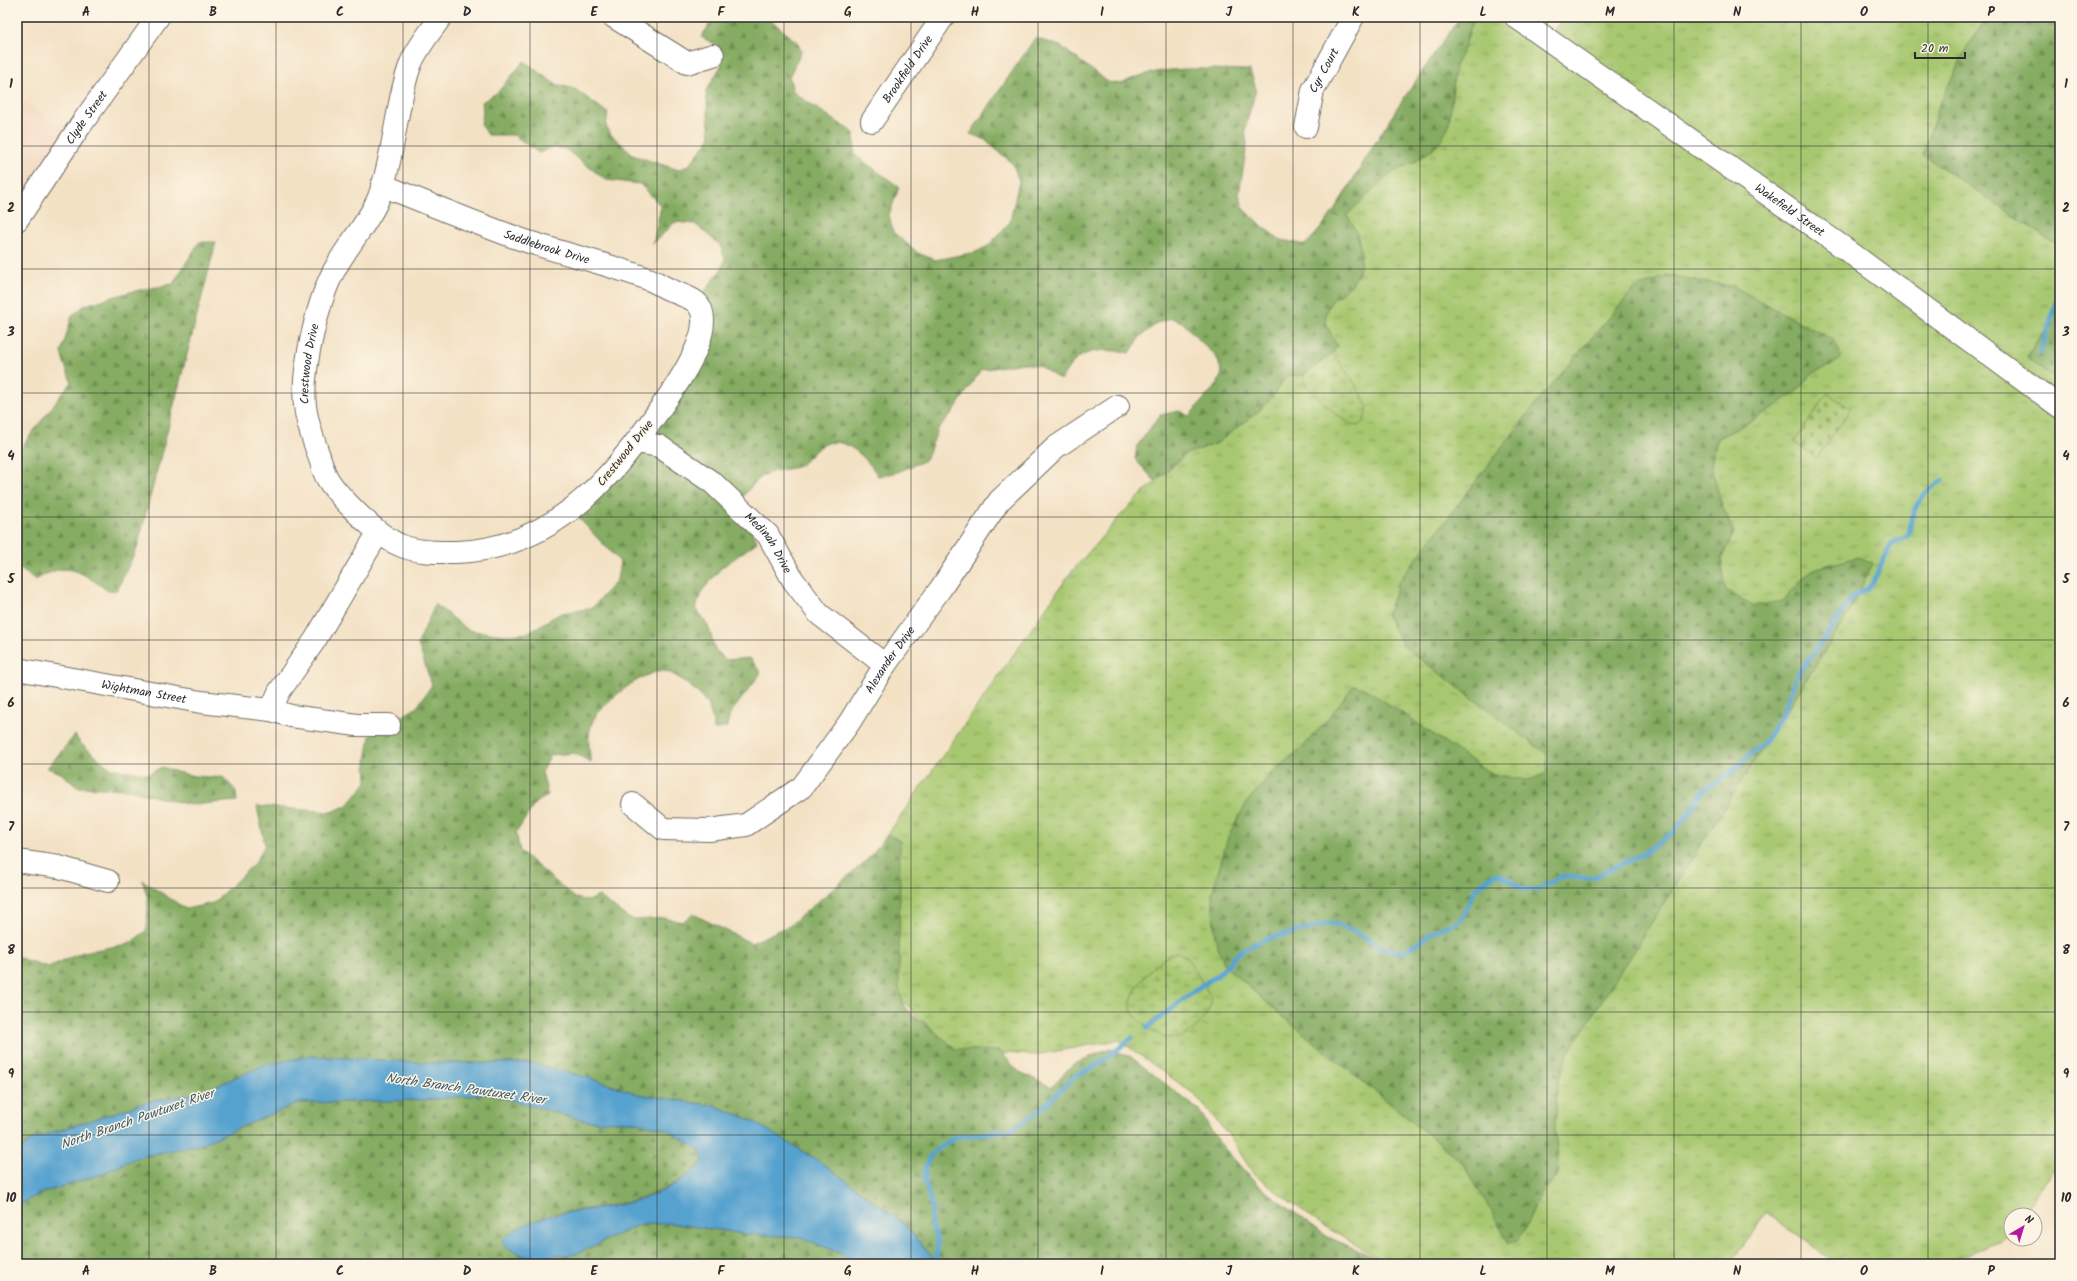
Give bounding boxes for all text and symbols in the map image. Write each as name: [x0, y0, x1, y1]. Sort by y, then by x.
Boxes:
text: A: [82, 2, 90, 23]
text: B: [209, 2, 217, 23]
text: C: [336, 2, 344, 23]
text: D: [463, 2, 472, 23]
text: E: [590, 2, 598, 23]
text: F: [717, 2, 725, 23]
text: G: [844, 2, 852, 23]
text: H: [971, 2, 980, 23]
text: I: [1100, 2, 1104, 23]
text: J: [1226, 2, 1233, 23]
text: K: [1352, 2, 1360, 23]
text: L: [1479, 2, 1487, 23]
text: M: [1605, 2, 1615, 23]
text: N: [1733, 2, 1742, 23]
text: O: [1860, 2, 1868, 23]
text: P: [1987, 2, 1995, 23]
street label: Brookfield Drive: [878, 31, 938, 107]
scale bar: [1915, 34, 1965, 60]
text: 20 m: [1921, 39, 1949, 58]
street label: Cyr Court: [1304, 44, 1344, 97]
text: 1: [9, 74, 13, 95]
text: 1: [2064, 74, 2068, 95]
street label: Clyde Street: [61, 86, 113, 149]
street label: Wakefield Street: [1751, 179, 1829, 242]
text: 2: [7, 198, 15, 219]
text: 2: [2062, 198, 2070, 219]
street label: Saddlebrook Drive: [501, 225, 592, 270]
street label: Crestwood Drive: [295, 321, 325, 405]
text: 3: [6, 322, 15, 343]
text: 3: [2061, 322, 2070, 343]
street label: Crestwood Drive: [592, 415, 659, 491]
text: 4: [7, 446, 15, 467]
text: 4: [2062, 446, 2070, 467]
street label: Medinah Drive: [740, 508, 797, 578]
text: 5: [7, 569, 16, 590]
text: 5: [2062, 569, 2071, 590]
street label: Alexander Drive: [861, 622, 921, 697]
street label: Wightman Street: [100, 675, 188, 709]
text: 6: [7, 693, 15, 714]
text: 6: [2062, 693, 2070, 714]
text: 7: [8, 817, 15, 838]
text: 7: [2063, 817, 2070, 838]
text: 8: [7, 940, 15, 961]
text: 8: [2062, 940, 2070, 961]
text: 9: [8, 1064, 15, 1085]
text: 9: [2063, 1064, 2070, 1085]
water label: North Branch Pawtuxet River: [385, 1068, 550, 1111]
water label: North Branch Pawtuxet River: [58, 1082, 220, 1156]
text: 10: [6, 1188, 17, 1209]
text: 10: [2061, 1188, 2072, 1209]
north arrow: [2003, 1207, 2043, 1247]
text: N: [2020, 1211, 2037, 1229]
text: A: [82, 1261, 90, 1281]
text: B: [209, 1261, 217, 1281]
text: C: [336, 1261, 344, 1281]
text: D: [463, 1261, 472, 1281]
text: E: [590, 1261, 598, 1281]
text: F: [717, 1261, 725, 1281]
text: G: [844, 1261, 852, 1281]
text: H: [971, 1261, 980, 1281]
text: I: [1100, 1261, 1104, 1281]
text: J: [1226, 1261, 1233, 1281]
text: K: [1352, 1261, 1360, 1281]
text: L: [1479, 1261, 1487, 1281]
text: M: [1605, 1261, 1615, 1281]
text: N: [1733, 1261, 1742, 1281]
text: O: [1860, 1261, 1868, 1281]
text: P: [1987, 1261, 1995, 1281]

